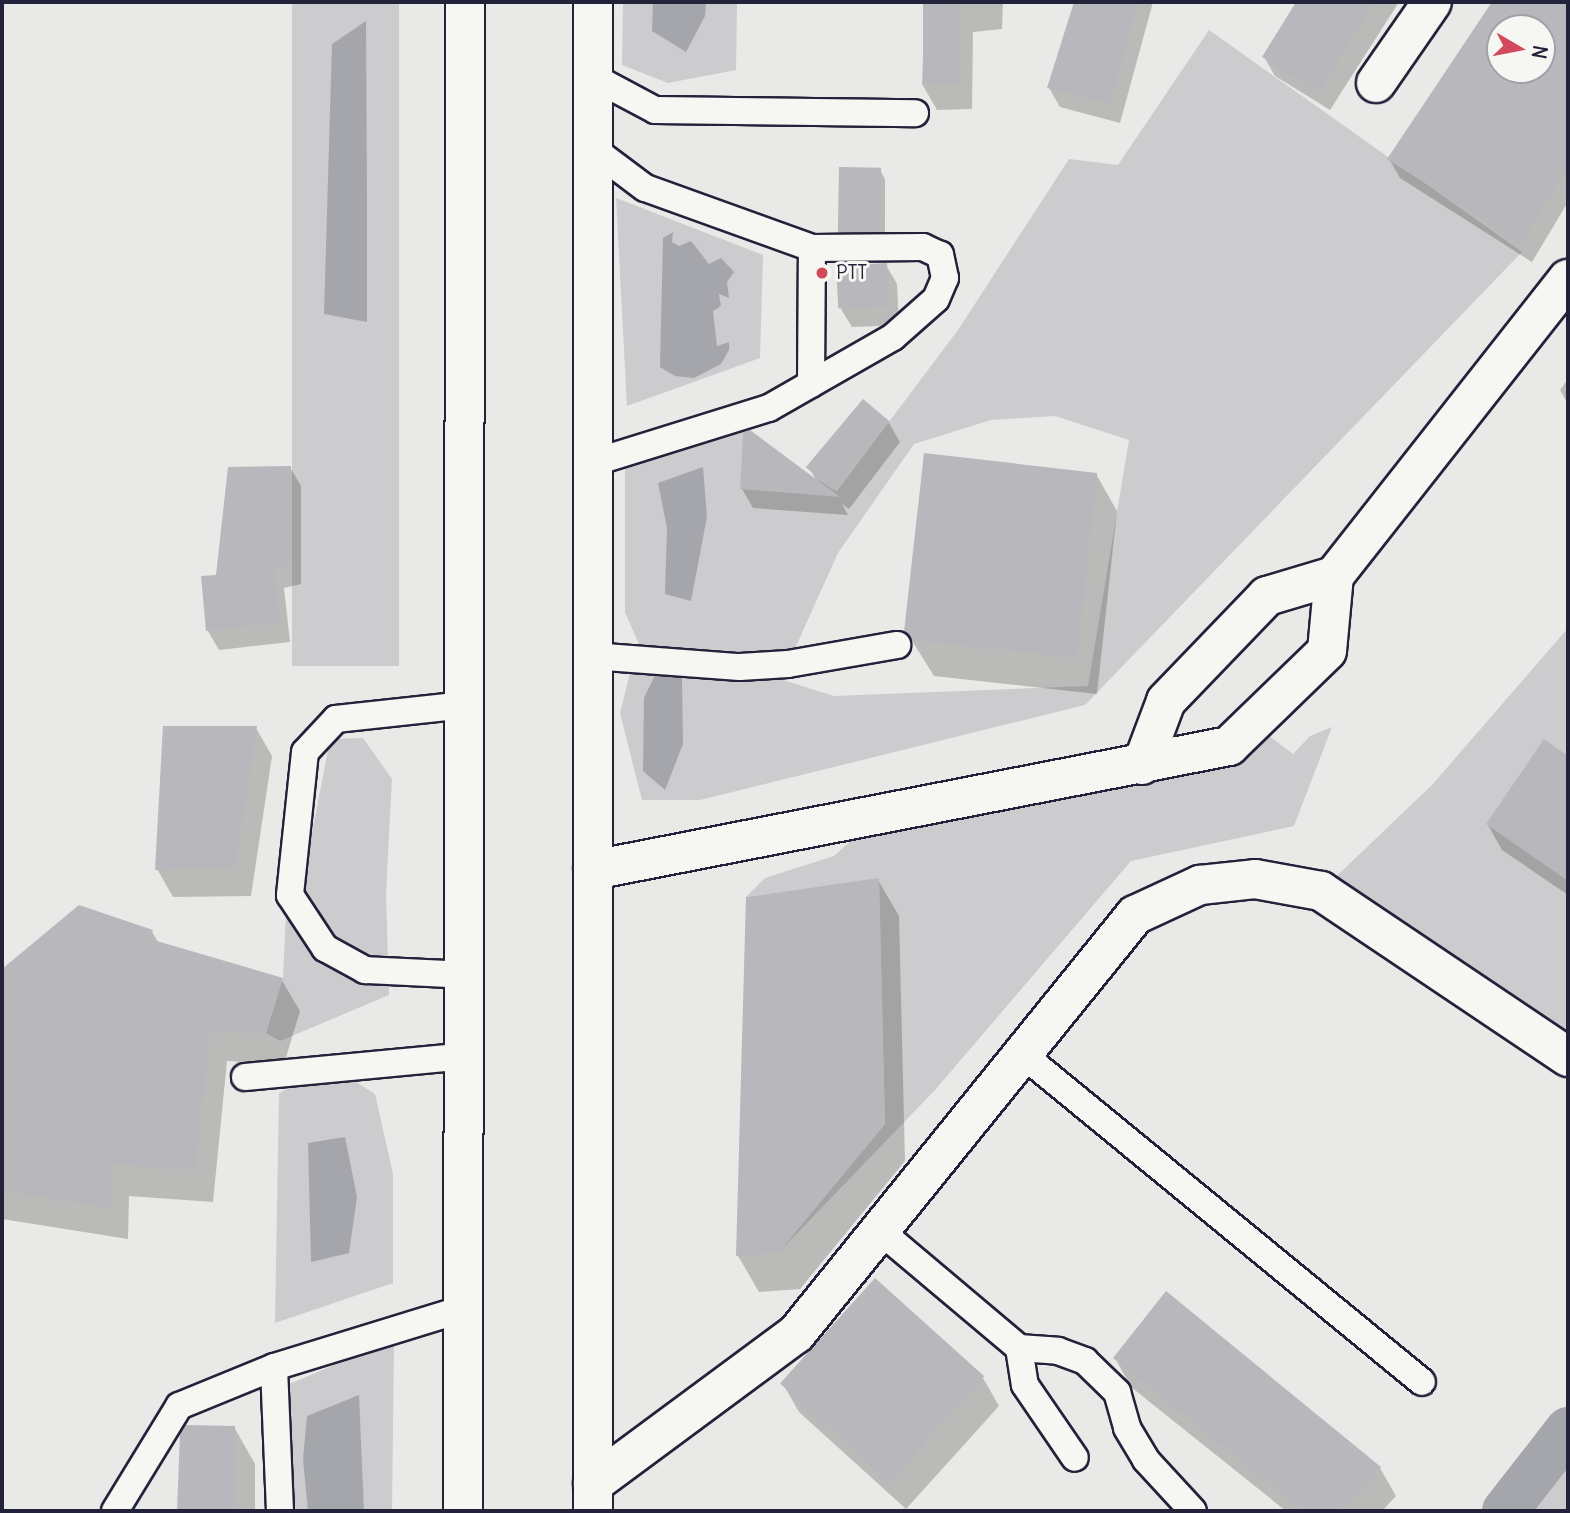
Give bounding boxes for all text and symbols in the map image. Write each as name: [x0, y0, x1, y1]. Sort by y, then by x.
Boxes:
north arrow: [1486, 14, 1556, 84]
text: N: [1527, 44, 1553, 61]
place label: PTT: [836, 262, 867, 284]
marker: PTT: [814, 265, 830, 281]

